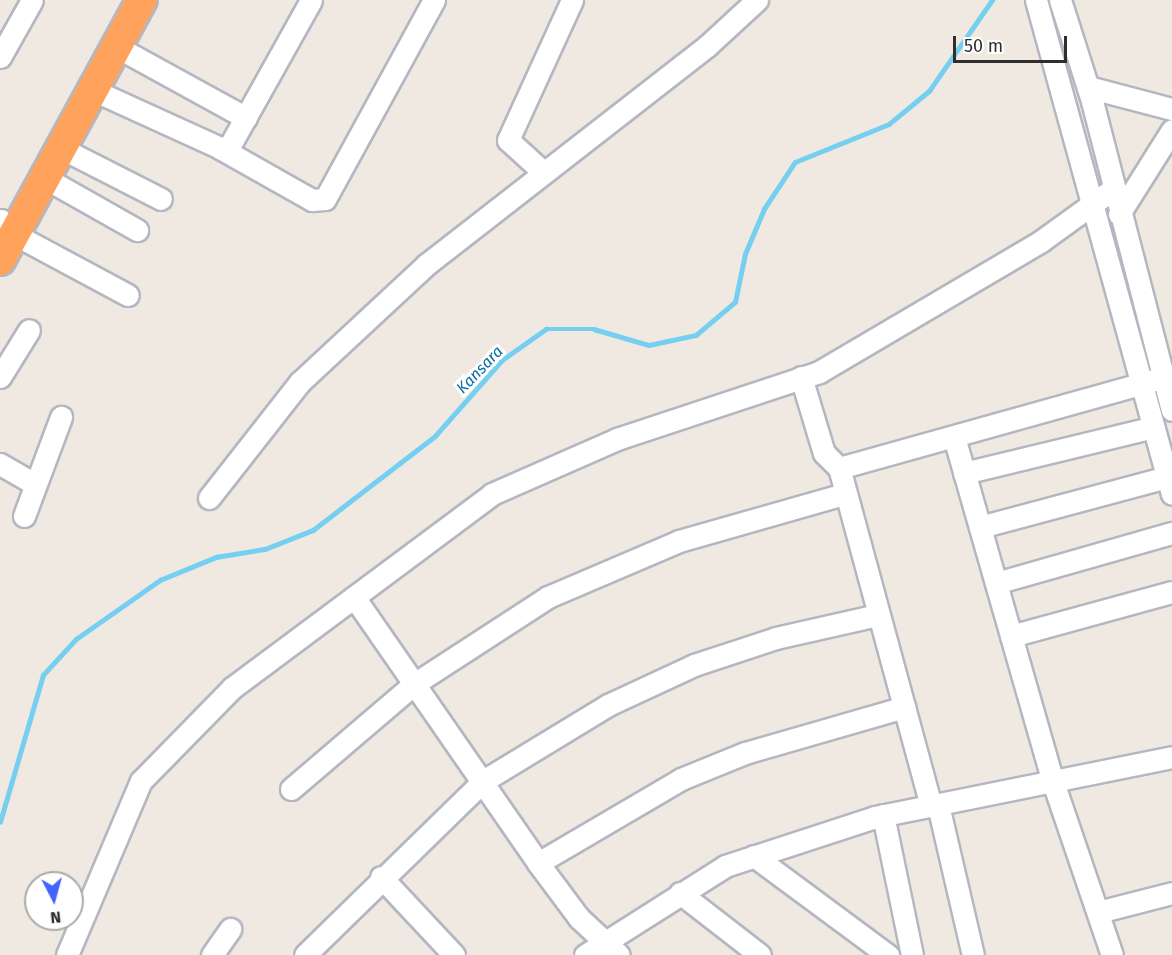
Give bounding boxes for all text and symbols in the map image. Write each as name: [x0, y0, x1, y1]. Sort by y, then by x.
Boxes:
scale bar: [956, 24, 1070, 62]
text: 50 m: [964, 35, 1003, 57]
water label: Kansara: [453, 342, 507, 398]
north arrow: [24, 871, 84, 931]
text: N: [49, 907, 62, 927]

